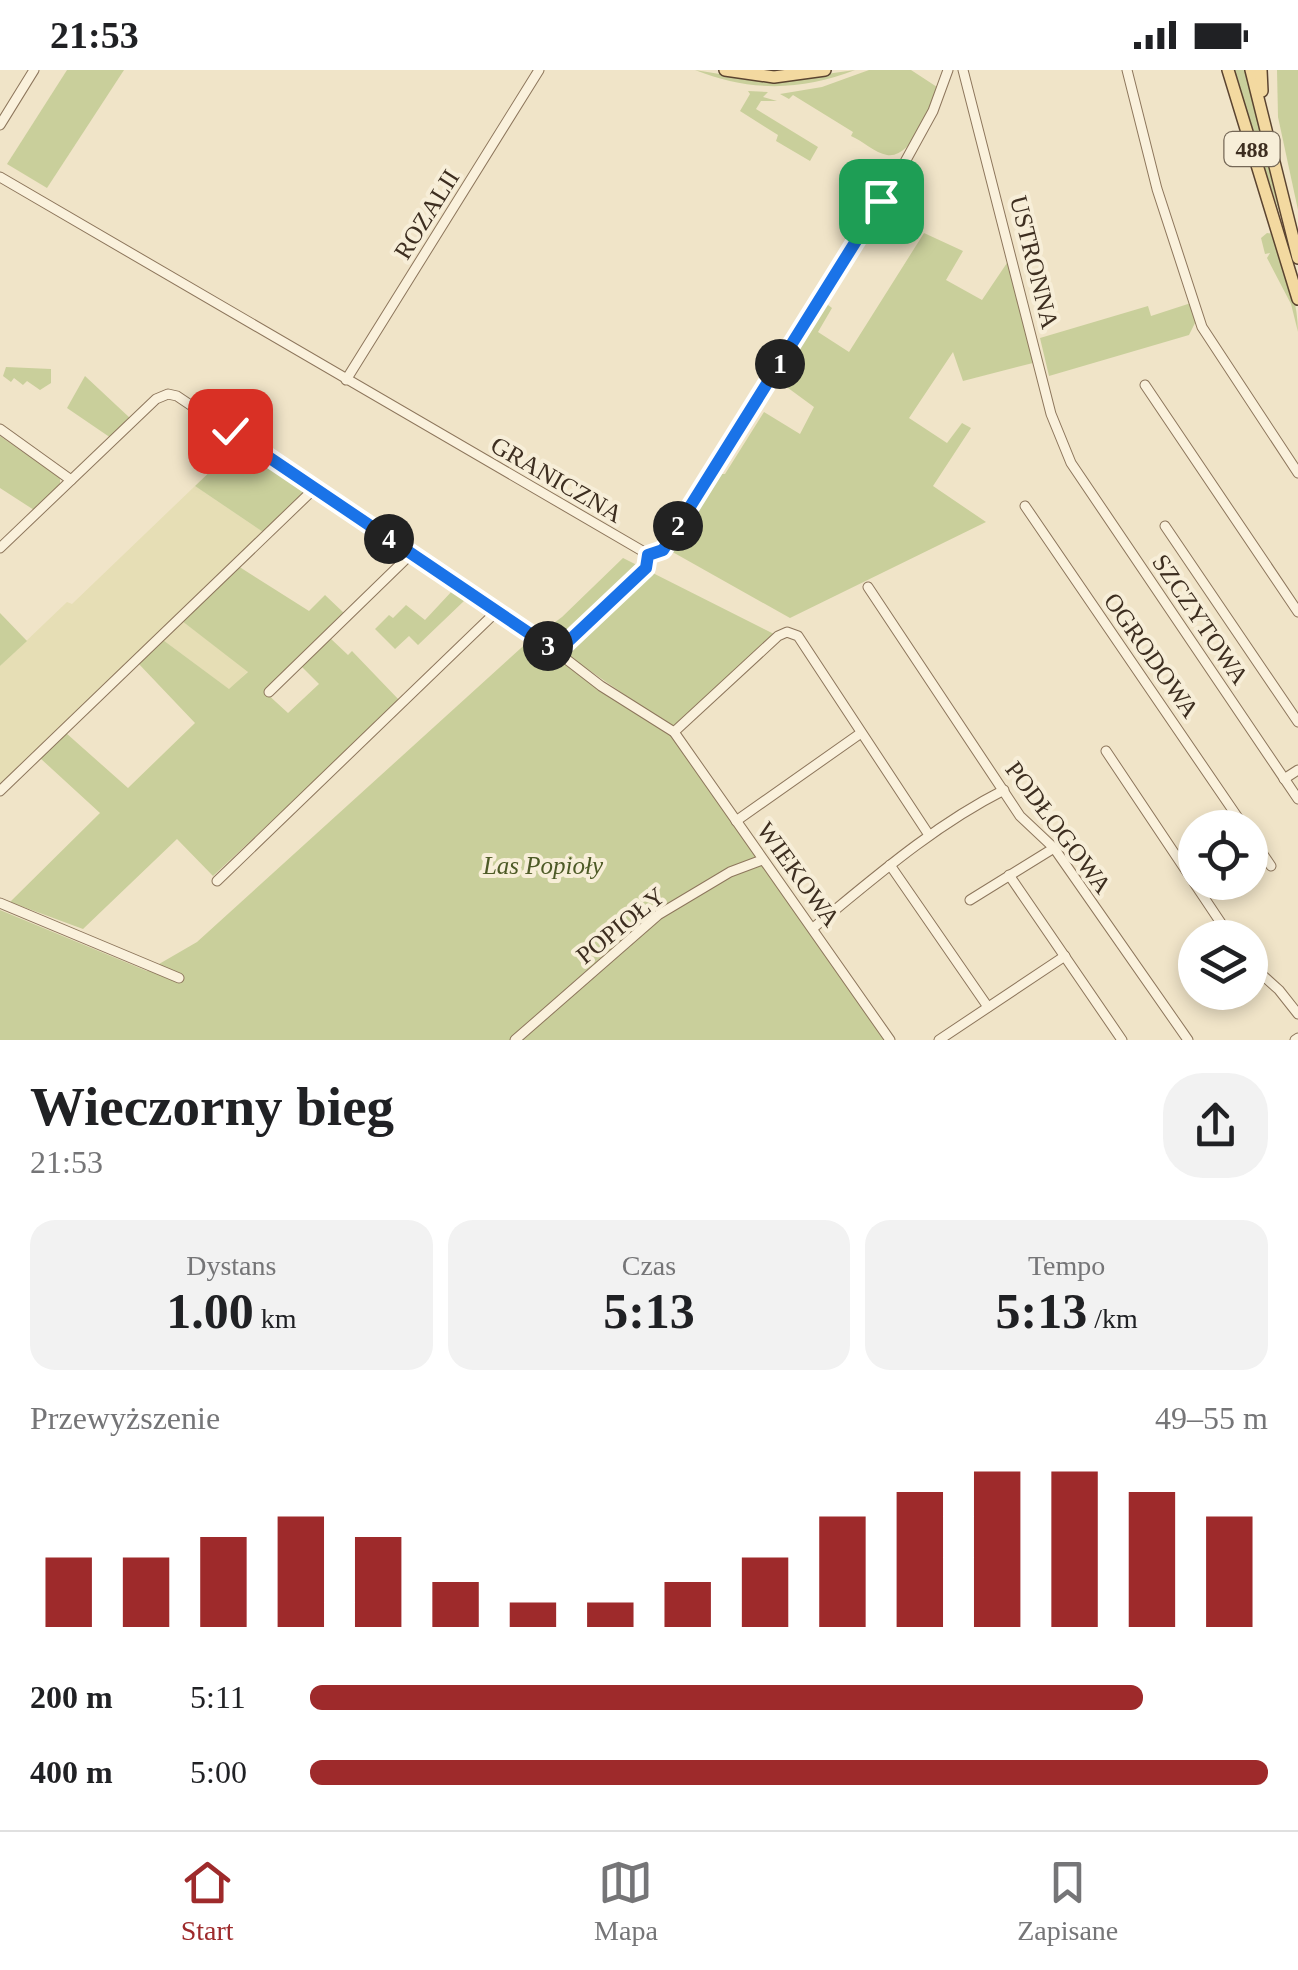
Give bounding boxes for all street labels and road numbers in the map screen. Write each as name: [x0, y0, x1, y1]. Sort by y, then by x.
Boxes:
road number: 488: [1224, 132, 1280, 166]
street label: ROZALII: [388, 165, 464, 264]
street label: USTRONNA: [1005, 193, 1064, 331]
street label: GRANICZNA: [486, 431, 627, 528]
street label: SZCZYTOWA: [1147, 549, 1254, 689]
street label: OGRODOWA: [1099, 588, 1204, 723]
street label: PODŁOGOWA: [1000, 756, 1117, 899]
street label: WIEKOWA: [752, 817, 845, 932]
street label: POPIOŁY: [571, 882, 670, 969]

